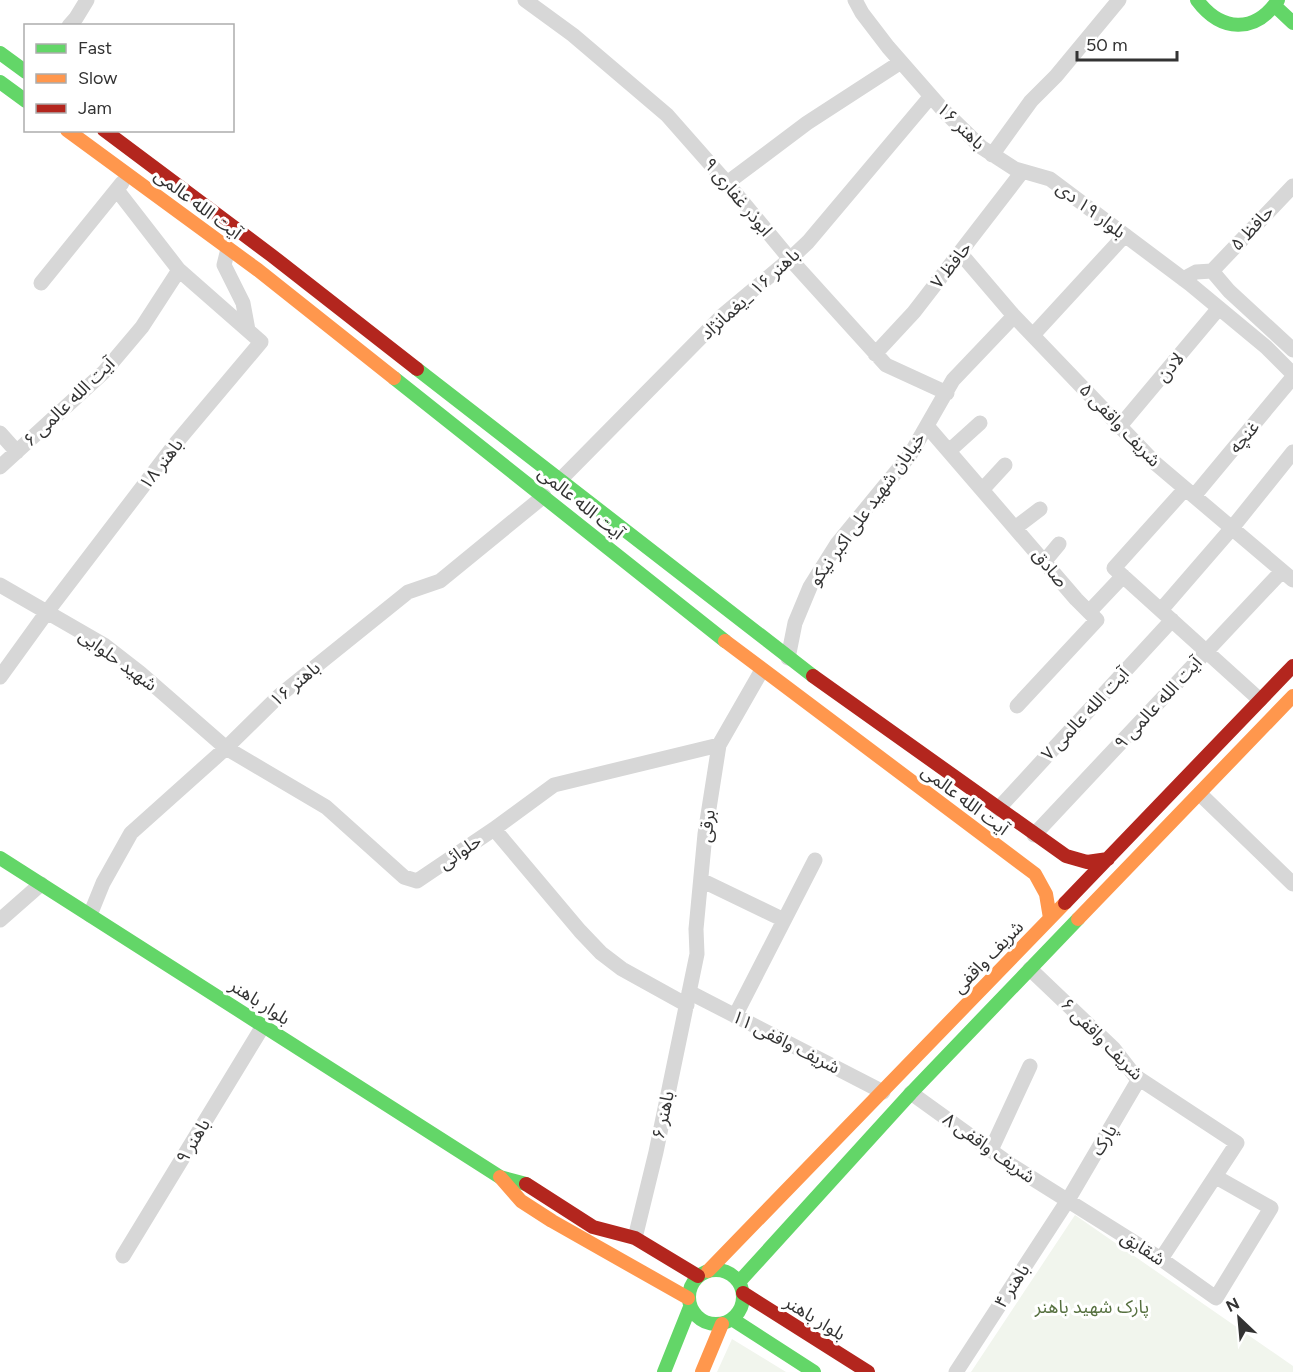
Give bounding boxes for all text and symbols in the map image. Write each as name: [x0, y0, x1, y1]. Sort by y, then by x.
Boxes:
legend: [24, 24, 234, 132]
scale bar: [1077, 24, 1178, 62]
text: 50 m: [1086, 34, 1128, 56]
text: Fast: [78, 37, 112, 59]
text: Slow: [78, 67, 117, 89]
text: Jam: [78, 97, 112, 119]
street label: باهنر ۱۶: [932, 98, 990, 154]
street label: ابوذر غفاری ۹: [699, 153, 777, 241]
street label: آیت الله عالمی: [150, 164, 247, 244]
street label: بلوار ۱۹ دی: [1052, 177, 1130, 243]
street label: حافظ ۵: [1226, 201, 1278, 255]
street label: حافظ ۷: [926, 237, 976, 293]
street label: باهنر ۱۶ _یغمانژاد: [696, 244, 804, 344]
street label: لادن: [1151, 348, 1189, 386]
street label: آیت الله عالمی ۶: [19, 352, 120, 451]
street label: شریف واقفی ۵: [1075, 379, 1165, 471]
street label: غنچه: [1224, 416, 1264, 458]
street label: خیابان شهید علی اکبر نیکو: [804, 428, 930, 590]
street label: باهنر ۱۸: [134, 434, 188, 494]
street label: آیت الله عالمی: [534, 462, 629, 545]
street label: صادق: [1027, 544, 1073, 592]
street label: شهید حلوایی: [75, 624, 161, 696]
street label: آیت الله عالمی ۹: [1109, 652, 1207, 754]
street label: باهنر ۱۶: [265, 657, 325, 711]
street label: آیت الله عالمی ۷: [1036, 663, 1134, 765]
street label: آیت الله عالمی: [917, 760, 1014, 840]
street label: برقی: [694, 808, 720, 844]
street label: حلوائی: [434, 830, 486, 874]
street label: شریف واقفی: [948, 916, 1028, 998]
street label: بلوار باهنر: [225, 974, 294, 1030]
street label: شریف واقفی ۶: [1056, 993, 1148, 1085]
street label: شریف واقفی ۱۱: [728, 1005, 844, 1079]
street label: باهنر ۶: [647, 1089, 679, 1141]
street label: شریف واقفی ۸: [939, 1108, 1039, 1188]
street label: باهنر ۹: [171, 1115, 215, 1167]
street label: پارک: [1086, 1120, 1122, 1160]
street label: شقایق: [1117, 1226, 1169, 1270]
street label: باهنر ۴: [990, 1260, 1034, 1312]
north arrow: [1209, 1288, 1269, 1348]
street label: بلوار باهنر: [780, 1290, 850, 1345]
text: N: [1223, 1294, 1242, 1316]
park label: پارک شهید باهنر: [1034, 1296, 1149, 1318]

